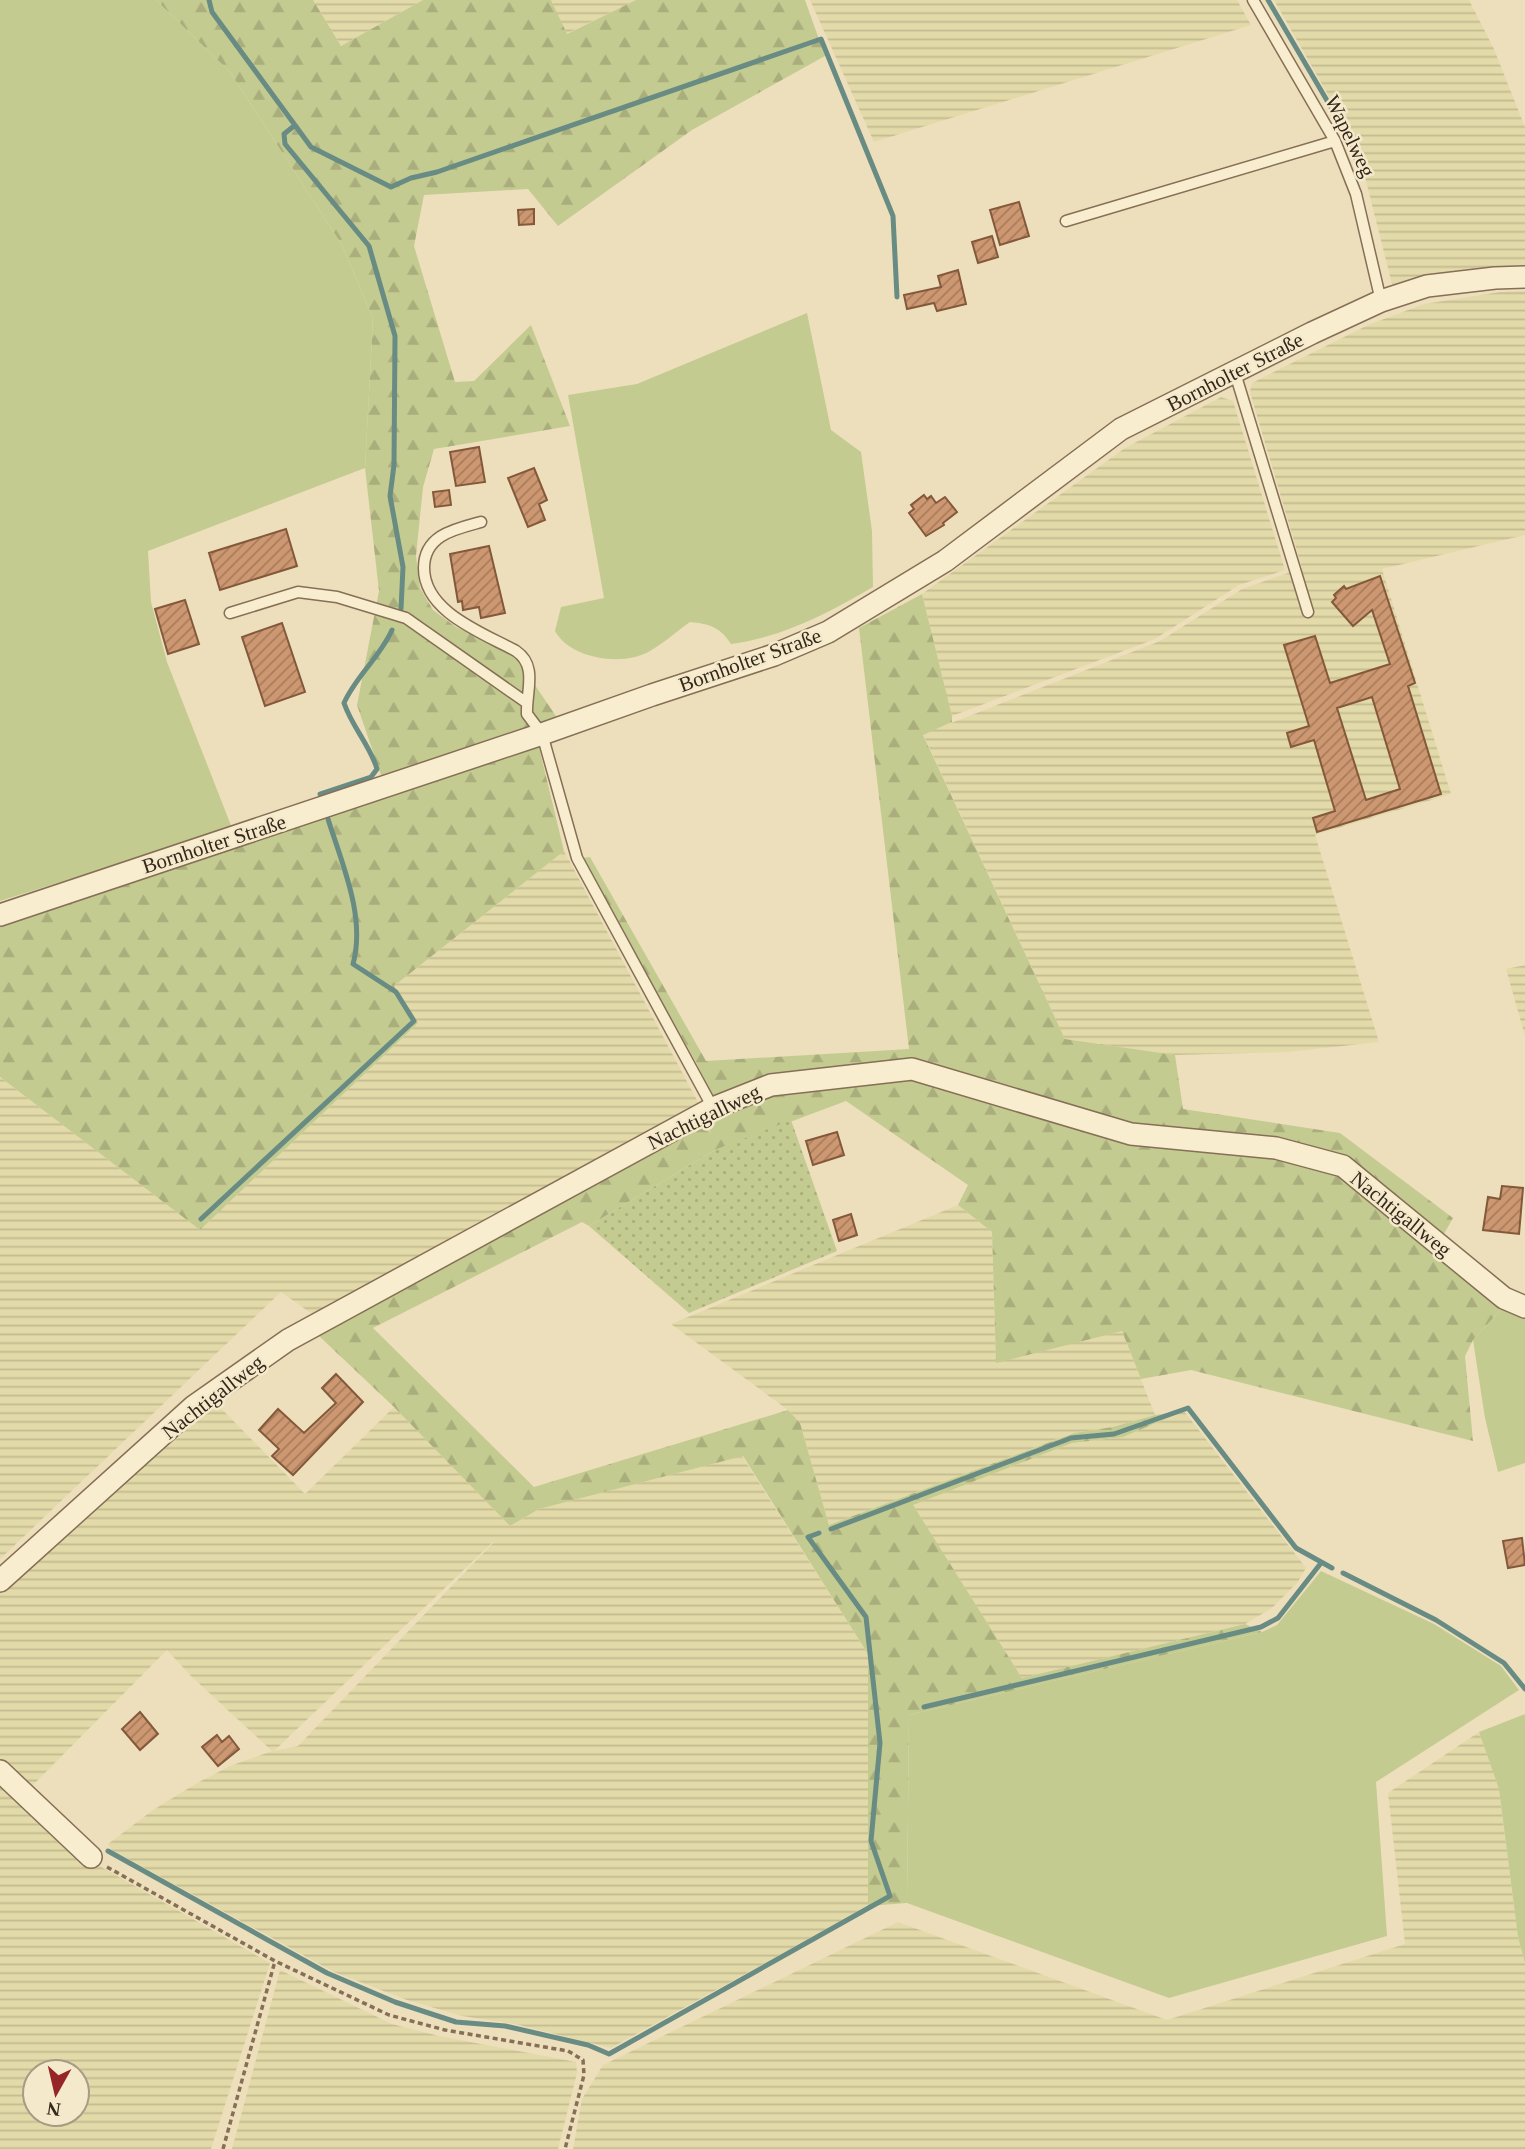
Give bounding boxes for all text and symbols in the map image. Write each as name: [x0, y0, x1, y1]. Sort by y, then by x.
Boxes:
street label: Wapelweg: [1320, 91, 1380, 181]
street label: Bornholter Straße: [1163, 327, 1307, 417]
street label: Bornholter Straße: [675, 623, 825, 697]
street label: Bornholter Straße: [139, 809, 289, 879]
street label: Nachtigallweg: [644, 1079, 765, 1155]
street label: Nachtigallweg: [1346, 1166, 1457, 1262]
street label: Nachtigallweg: [157, 1350, 269, 1444]
north arrow: [21, 2058, 91, 2128]
text: N: [45, 2098, 62, 2121]

